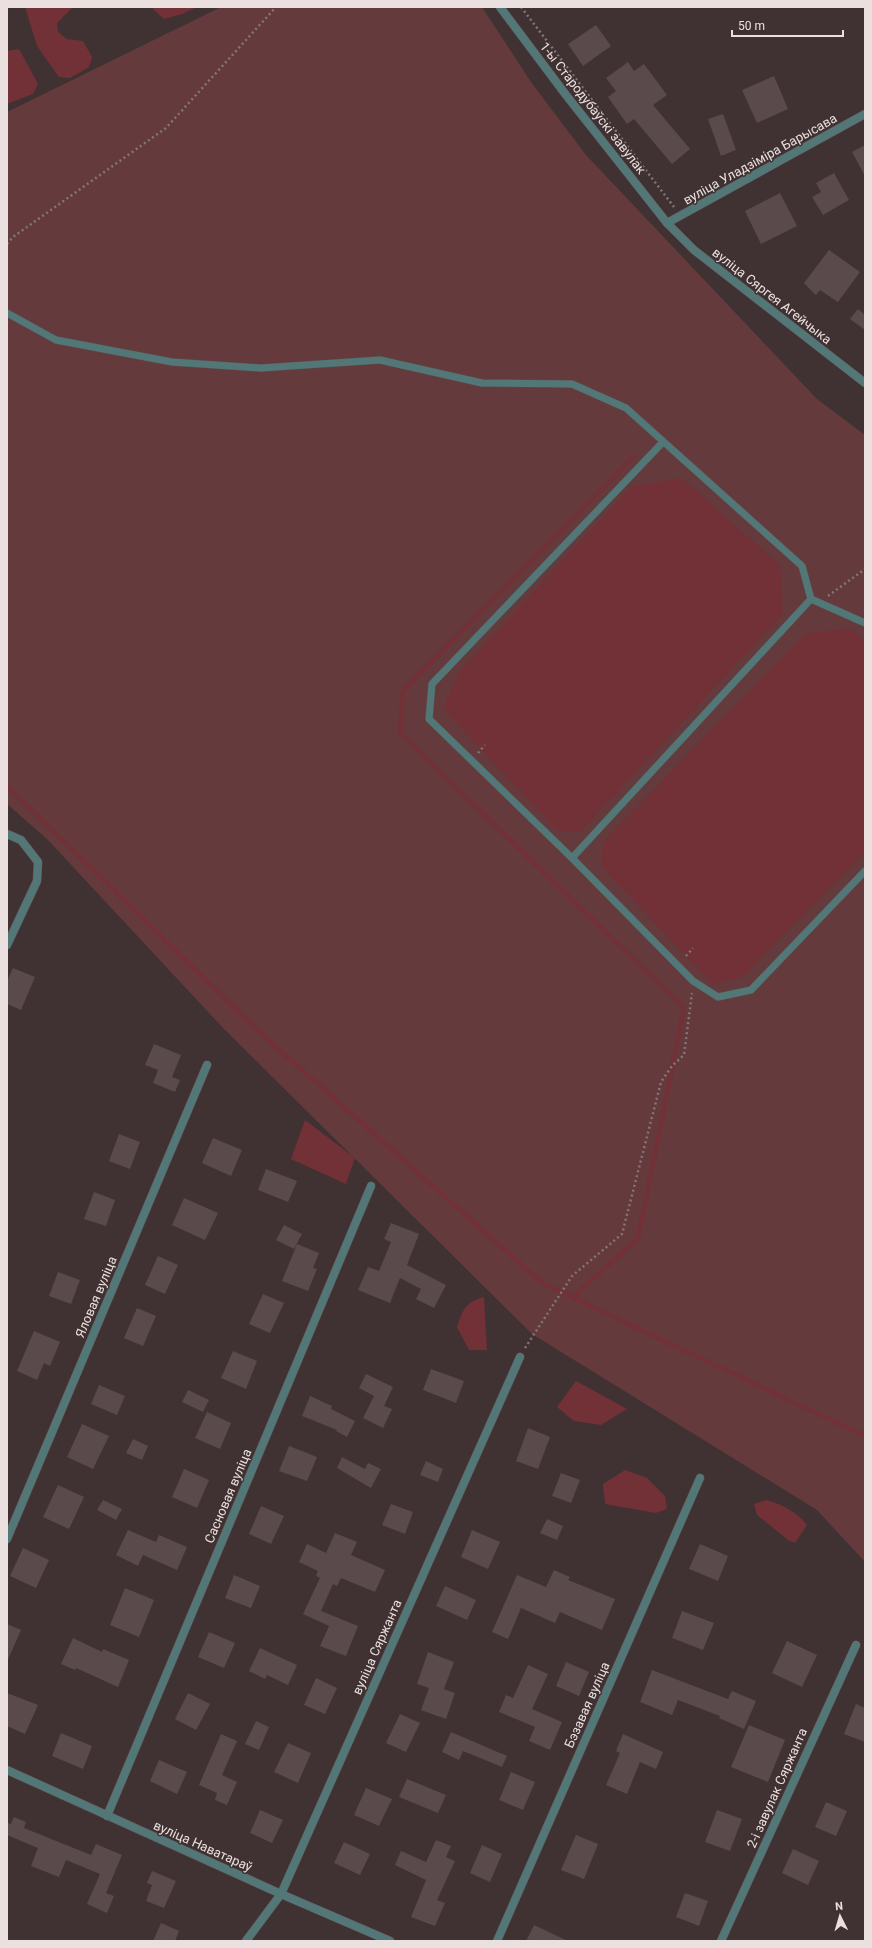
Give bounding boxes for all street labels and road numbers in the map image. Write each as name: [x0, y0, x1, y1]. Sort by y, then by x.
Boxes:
street label: 1-ы Стародубаўскі завулак: [537, 39, 649, 177]
street label: вуліца Уладзіміра Барысава: [681, 110, 839, 208]
street label: вуліца Сяргея Агейчыка: [710, 245, 834, 347]
street label: Яловая вуліца: [72, 1254, 120, 1340]
street label: Сасновая вуліца: [201, 1447, 255, 1545]
street label: вуліца Сяржанта: [349, 1597, 405, 1697]
street label: Бэзавая вуліца: [561, 1660, 613, 1750]
street label: 2-і завулак Сяржанта: [744, 1726, 810, 1850]
street label: вуліца Наватараў: [151, 1818, 255, 1874]

